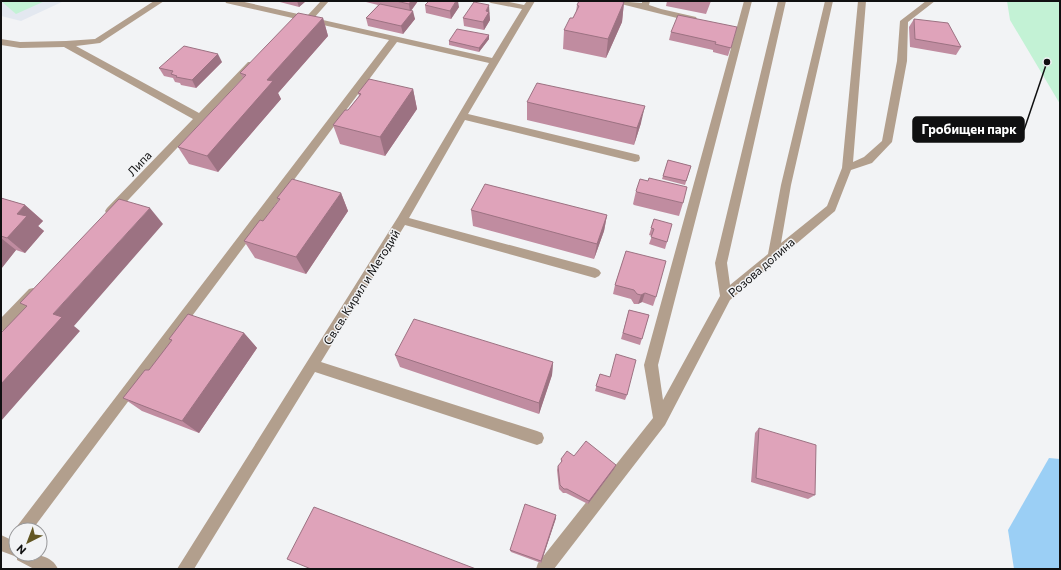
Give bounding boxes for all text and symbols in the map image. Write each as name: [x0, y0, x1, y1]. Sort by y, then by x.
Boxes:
callout: Гробищен парк: [913, 117, 1024, 142]
text: Гробищен парк: [921, 121, 1017, 137]
street label: Липа: [124, 148, 154, 178]
street label: Св.св. Кирил и Методий: [320, 227, 402, 347]
street label: Розова долина: [725, 234, 797, 300]
north arrow: [8, 522, 48, 562]
text: N: [14, 542, 28, 557]

